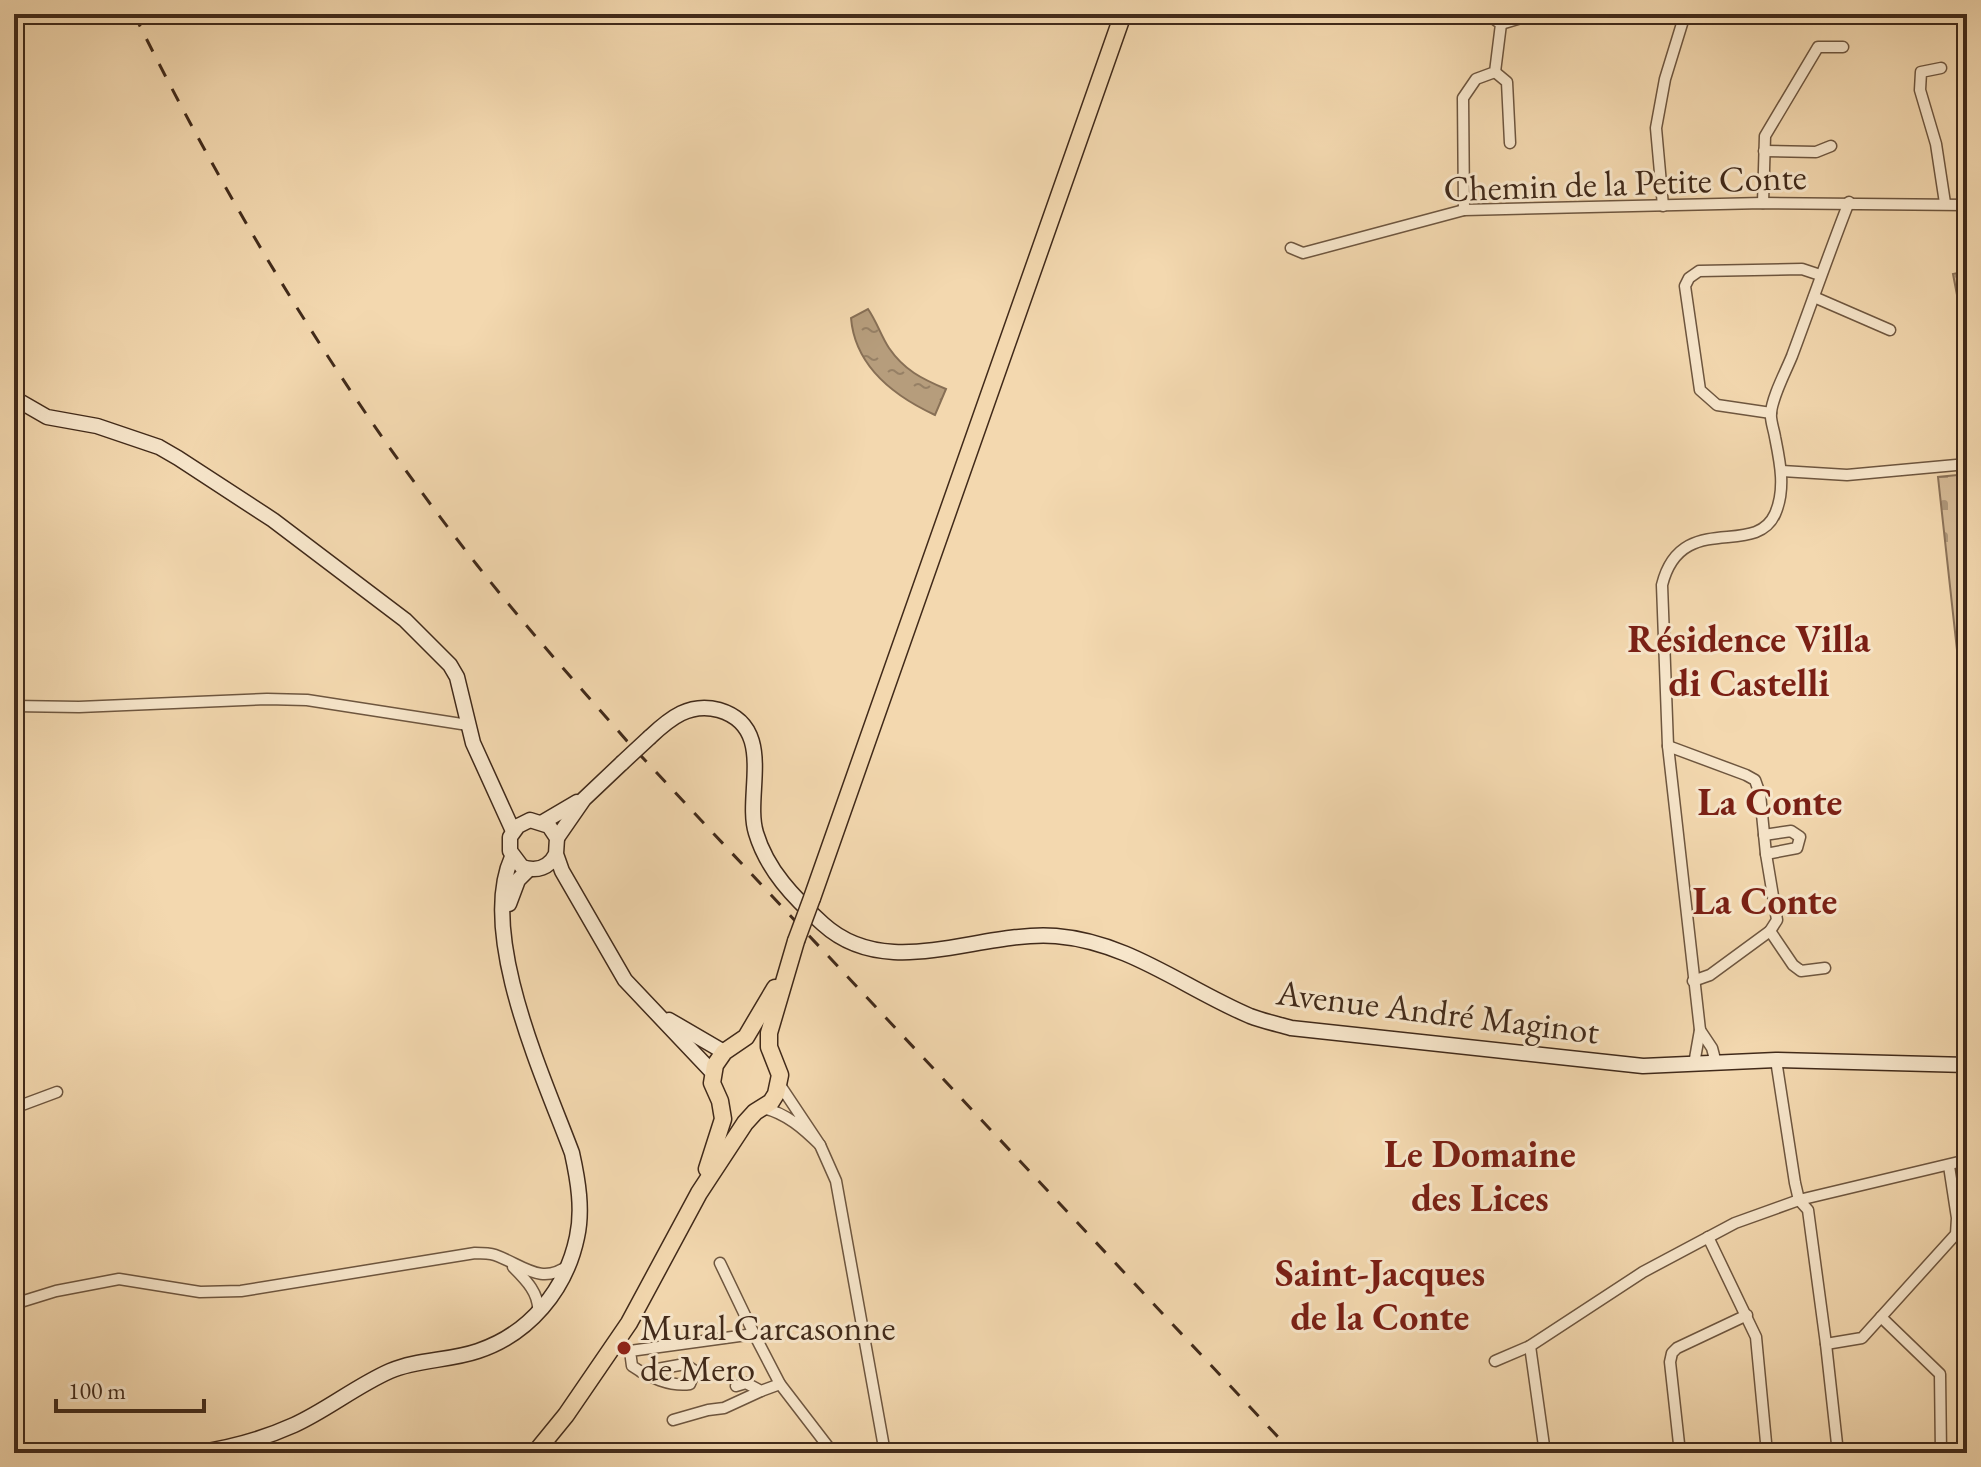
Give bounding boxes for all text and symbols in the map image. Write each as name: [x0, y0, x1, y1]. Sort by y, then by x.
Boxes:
street label: Chemin de la Petite Conte: [1443, 153, 1807, 212]
district label: Résidence Villa di Castelli: [1628, 614, 1871, 707]
district label: La Conte: [1698, 777, 1842, 826]
district label: La Conte: [1693, 876, 1837, 925]
street label: Avenue André Maginot: [1273, 968, 1603, 1055]
district label: Le Domaine des Lices: [1384, 1129, 1576, 1222]
district label: Saint-Jacques de la Conte: [1275, 1248, 1485, 1341]
place label: Mural Carcasonne de Mero: [640, 1304, 896, 1392]
marker: Mural Carcasonne de Mero: [615, 1339, 633, 1357]
scale bar: [56, 1363, 204, 1413]
text: 100 m: [68, 1375, 126, 1406]

